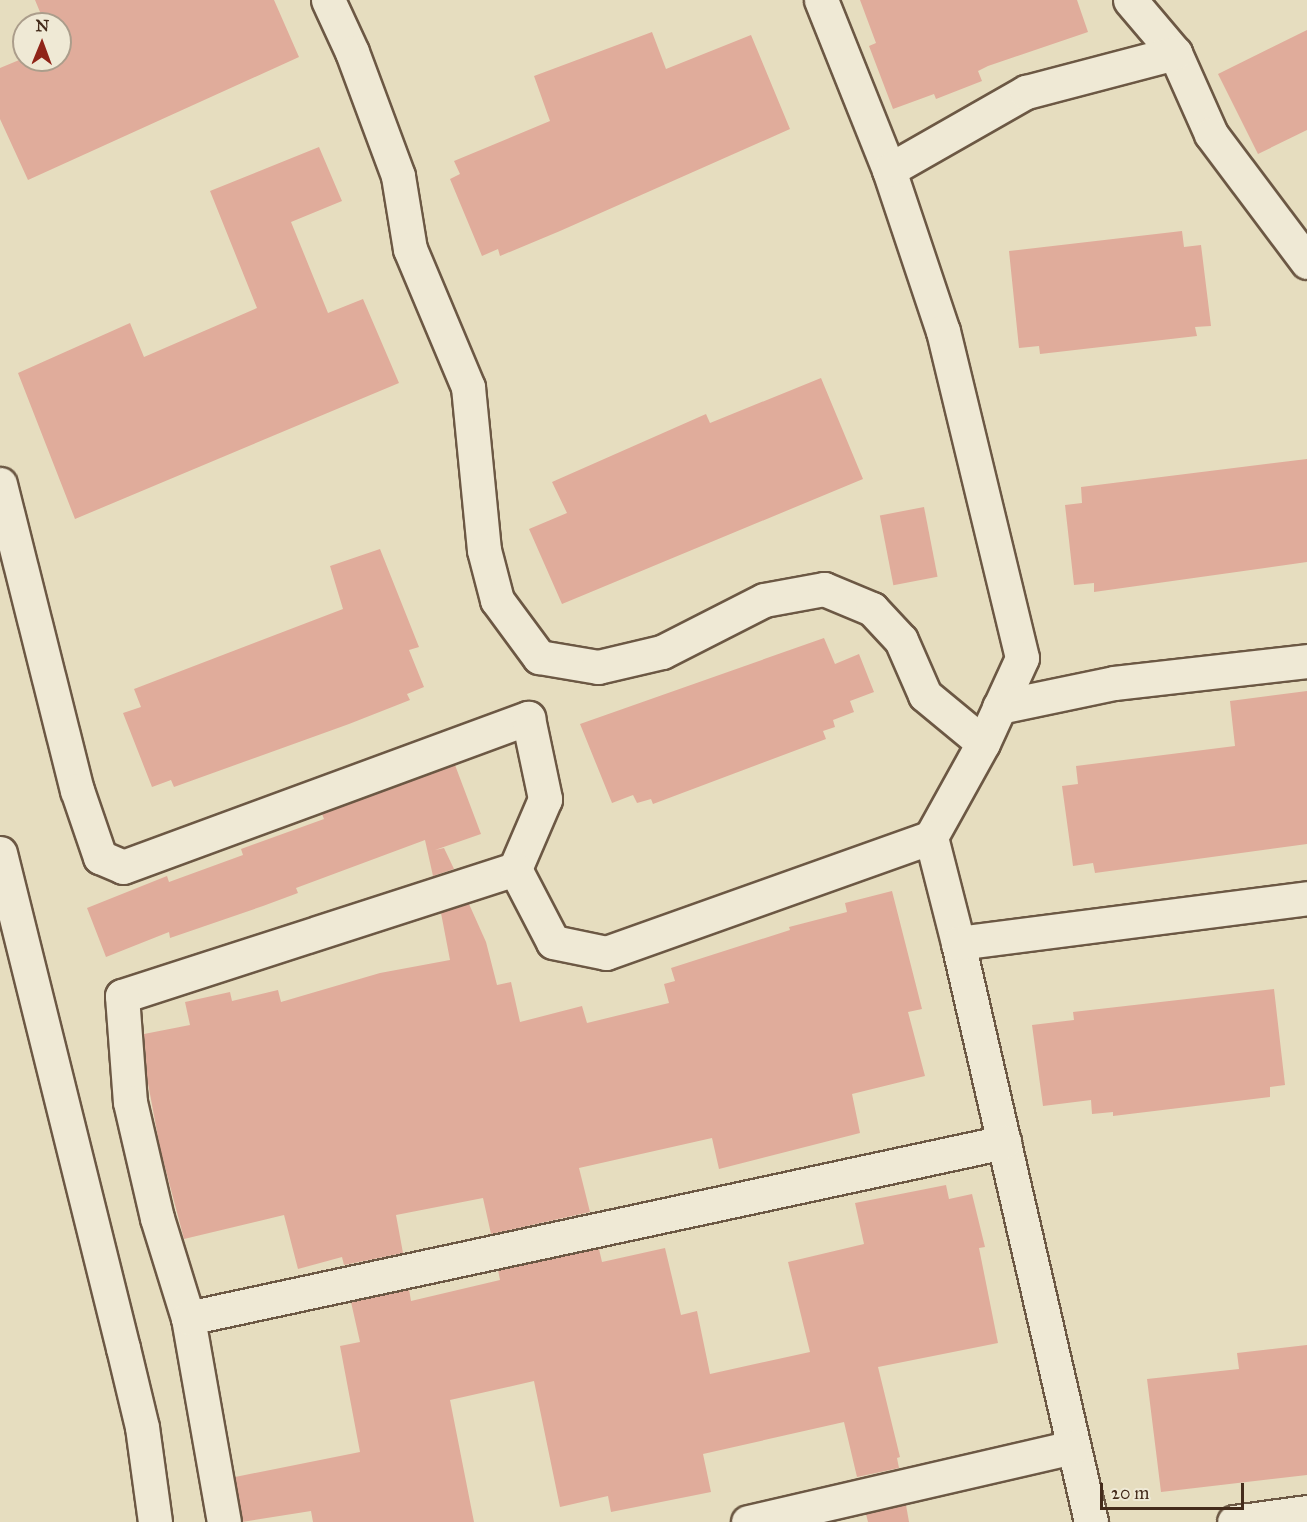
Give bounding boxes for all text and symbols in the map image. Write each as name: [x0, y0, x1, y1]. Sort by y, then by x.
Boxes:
north arrow: [12, 12, 72, 72]
text: N: [35, 16, 49, 35]
scale bar: [1103, 1471, 1247, 1509]
text: 20 m: [1111, 1482, 1149, 1504]

